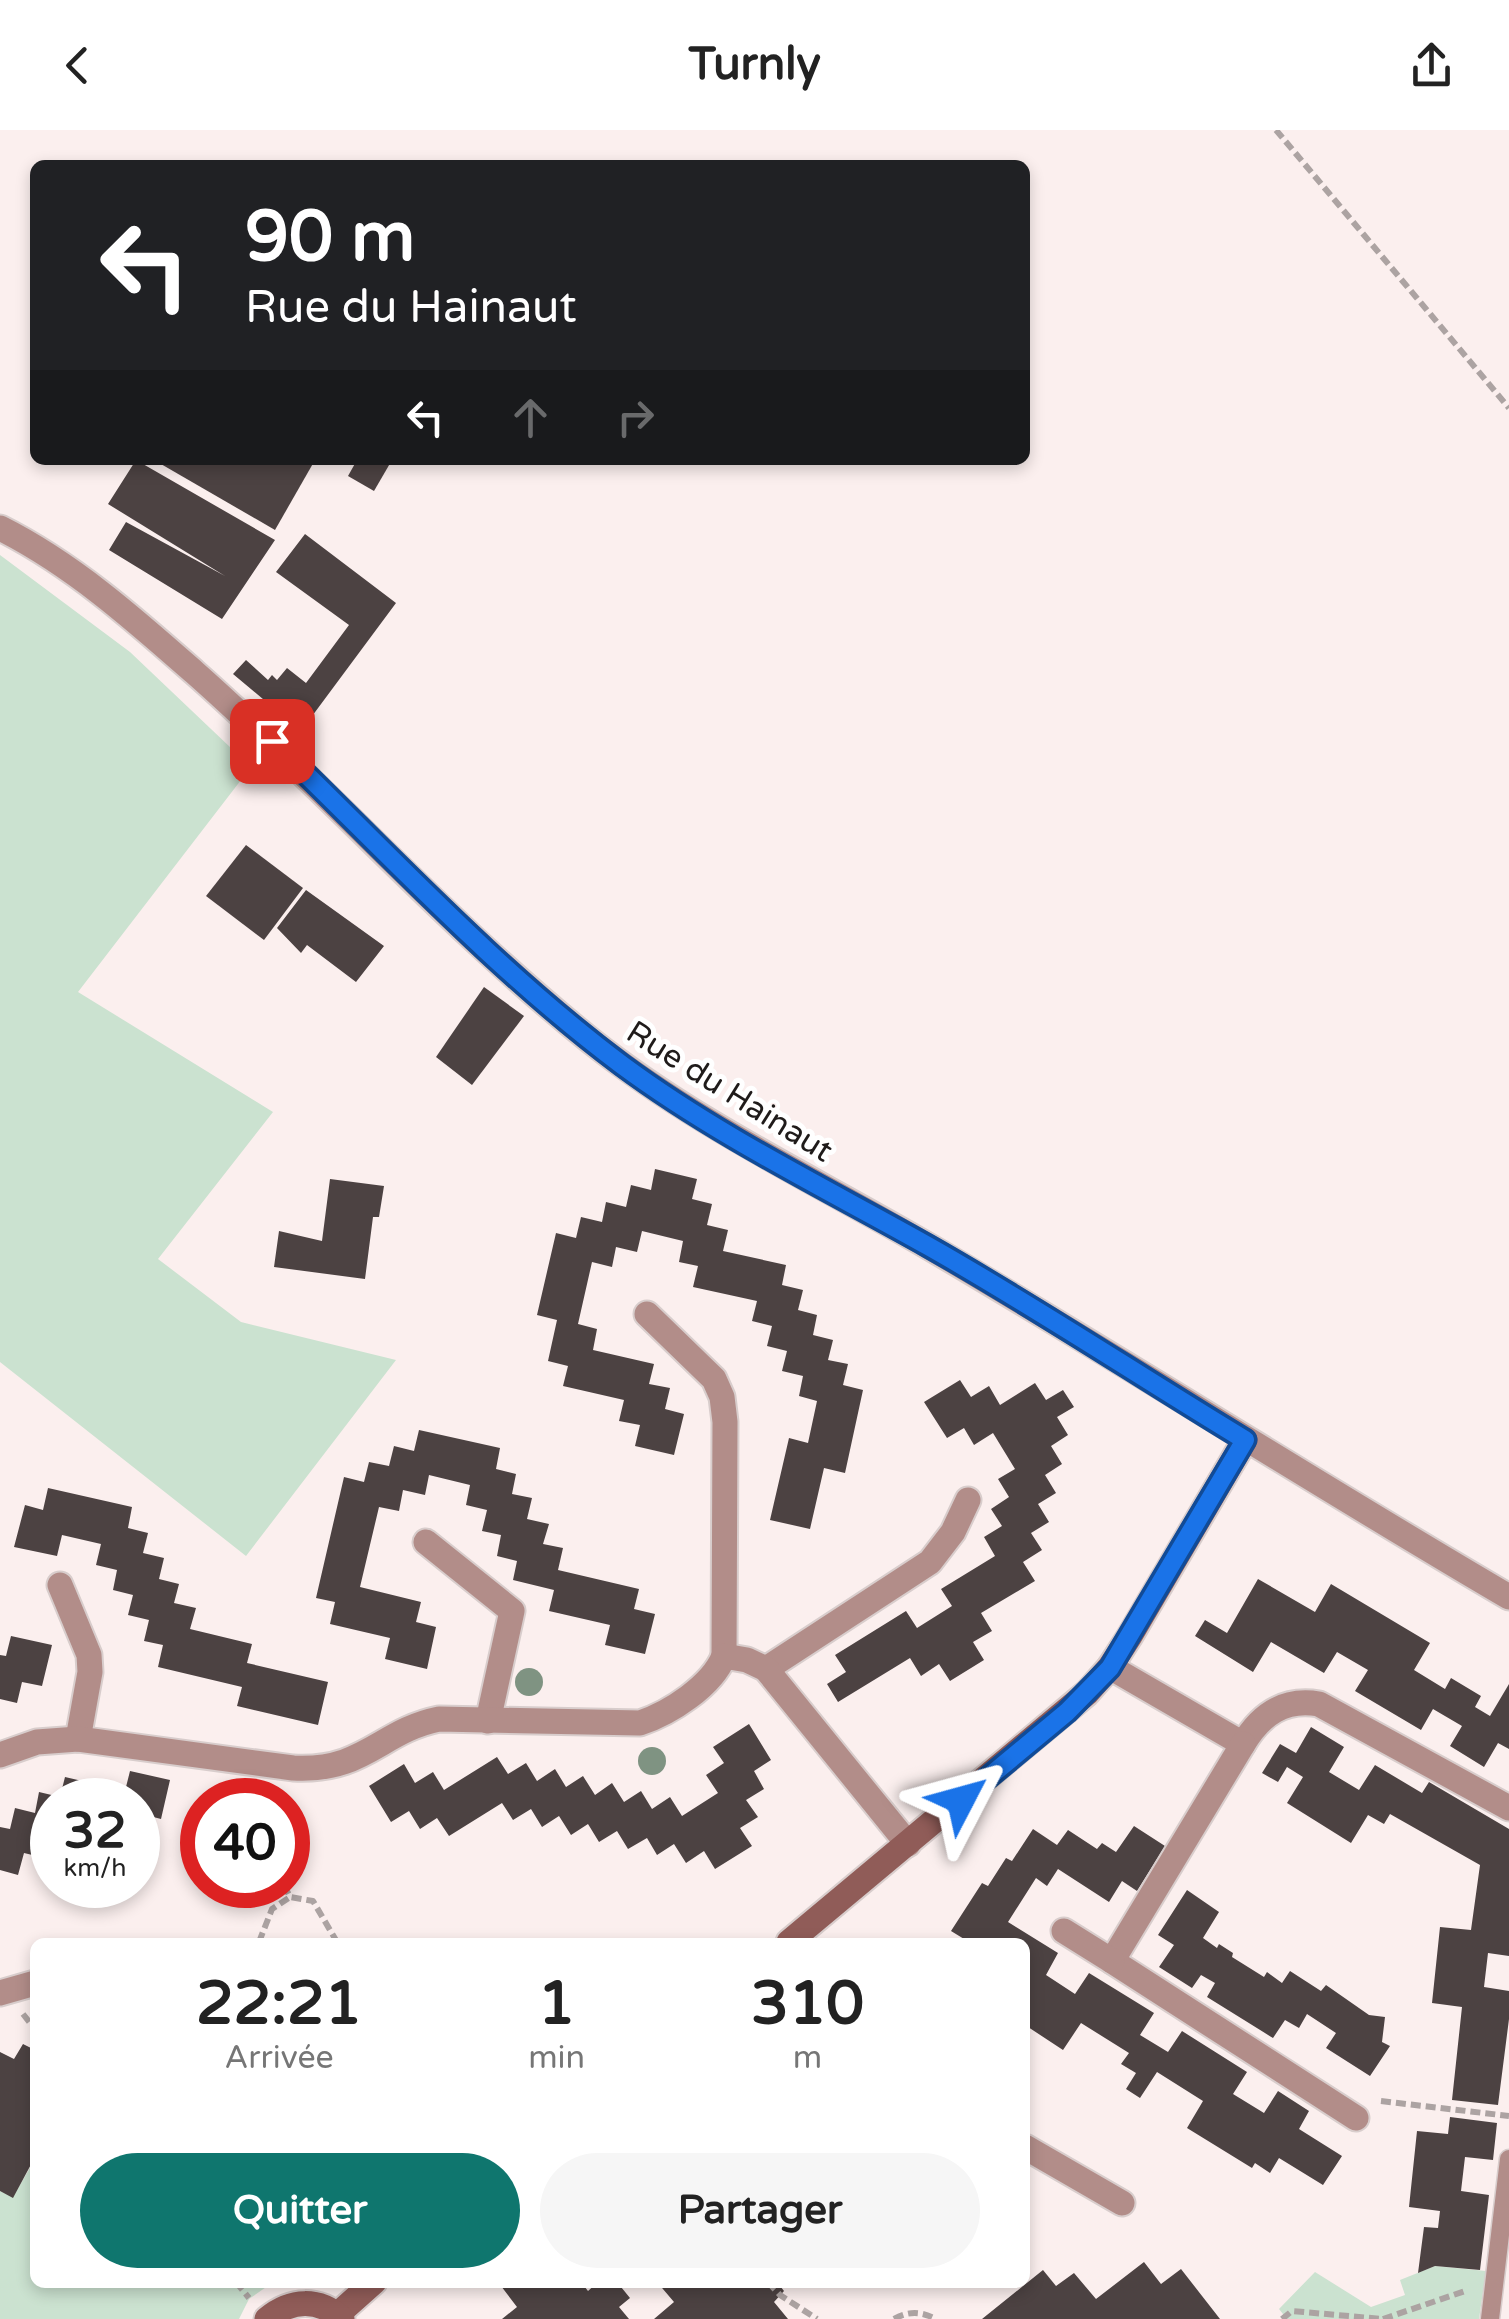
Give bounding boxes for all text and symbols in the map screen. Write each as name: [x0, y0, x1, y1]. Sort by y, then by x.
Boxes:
icon: back: [50, 38, 105, 93]
text: Turnly: [688, 38, 821, 92]
icon: share: [1404, 38, 1459, 93]
text: 90 m: [245, 196, 415, 280]
icon: left: [80, 200, 210, 330]
text: Rue du Hainaut: [245, 281, 577, 335]
icon: left: [398, 390, 453, 445]
icon: ahead: [503, 390, 558, 445]
icon: right: [608, 390, 663, 445]
pin: [230, 699, 315, 784]
icon: arrive: [245, 714, 300, 769]
street label: Rue du Hainaut: [619, 1013, 840, 1170]
position arrow: [909, 1748, 1013, 1852]
speed limit sign: 40: [180, 1778, 310, 1908]
text: 32: [64, 1801, 126, 1861]
text: km/h: [64, 1853, 126, 1883]
text: 22:21: [196, 1968, 362, 2040]
text: 1: [538, 1968, 575, 2040]
text: 310: [751, 1968, 864, 2040]
text: Arrivée: [225, 2039, 334, 2077]
text: min: [528, 2039, 585, 2077]
text: m: [793, 2039, 822, 2077]
button: Quitter: [80, 2153, 520, 2268]
button: Partager: [540, 2153, 980, 2268]

